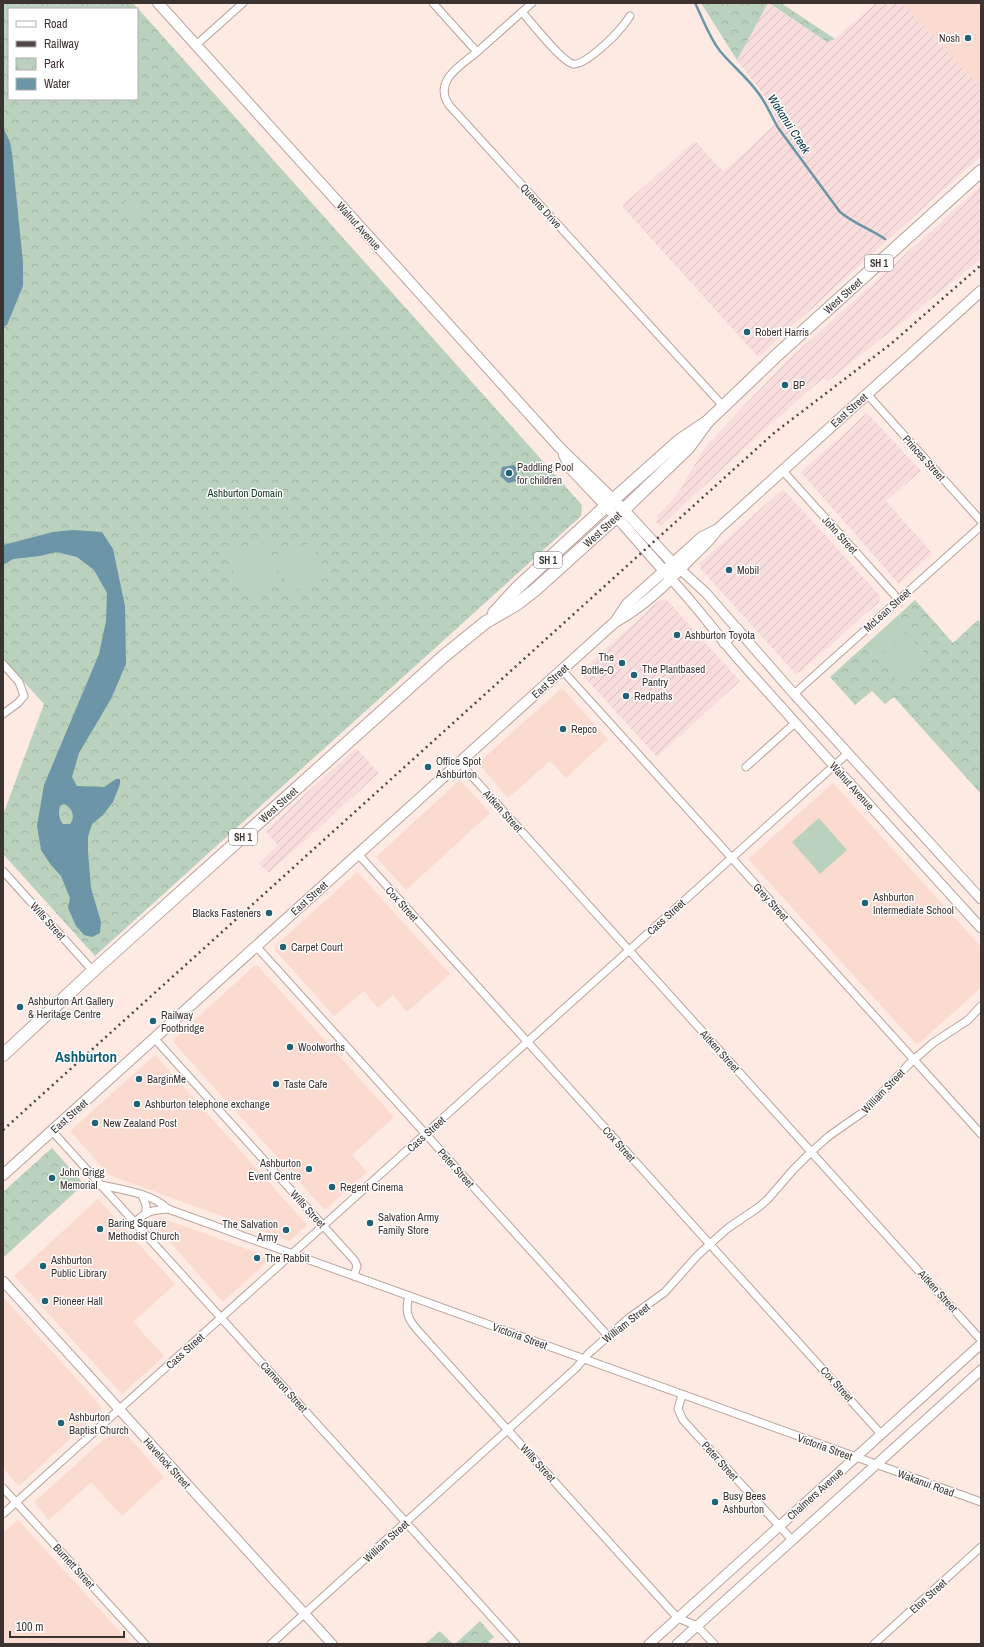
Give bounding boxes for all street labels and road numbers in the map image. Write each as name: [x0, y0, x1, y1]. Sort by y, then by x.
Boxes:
street label: Queens Drive: [517, 181, 565, 231]
street label: Walnut Avenue: [334, 199, 384, 253]
road number: SH 1: [865, 255, 893, 271]
street label: West Street: [821, 274, 865, 317]
street label: East Street: [828, 390, 871, 430]
street label: Princes Street: [900, 432, 949, 484]
street label: West Street: [580, 508, 625, 550]
street label: John Street: [819, 513, 861, 557]
road number: SH 1: [534, 552, 562, 568]
street label: McLean Street: [861, 585, 914, 635]
street label: East Street: [529, 661, 572, 701]
street label: Walnut Avenue: [827, 759, 877, 813]
street label: West Street: [256, 784, 301, 826]
street label: Aitken Street: [480, 786, 526, 835]
road number: SH 1: [229, 829, 257, 845]
street label: East Street: [288, 878, 331, 918]
street label: Grey Street: [750, 880, 792, 924]
street label: Cox Street: [383, 883, 422, 925]
street label: Cass Street: [644, 896, 689, 938]
street label: Wills Street: [27, 899, 69, 943]
street label: Aitken Street: [697, 1026, 743, 1075]
street label: William Street: [858, 1065, 908, 1116]
street label: East Street: [48, 1096, 91, 1136]
street label: Cass Street: [404, 1113, 449, 1155]
street label: Cox Street: [600, 1123, 639, 1165]
street label: Peter Street: [435, 1145, 478, 1191]
street label: Wills Street: [287, 1187, 329, 1231]
street label: Aitken Street: [915, 1266, 961, 1315]
street label: William Street: [599, 1300, 653, 1346]
street label: Victoria Street: [491, 1320, 550, 1353]
street label: Cass Street: [163, 1330, 208, 1372]
street label: Cameron Street: [257, 1359, 311, 1416]
street label: Cox Street: [818, 1363, 857, 1405]
street label: Victoria Street: [796, 1431, 855, 1464]
street label: Havelock Street: [140, 1435, 194, 1492]
street label: Peter Street: [699, 1438, 742, 1484]
street label: Wills Street: [517, 1441, 559, 1485]
street label: Chalmers Avenue: [784, 1465, 846, 1523]
street label: Wakanui Road: [896, 1466, 956, 1500]
street label: William Street: [360, 1517, 412, 1565]
street label: Burnett Street: [50, 1541, 98, 1592]
street label: Eton Street: [907, 1575, 950, 1616]

